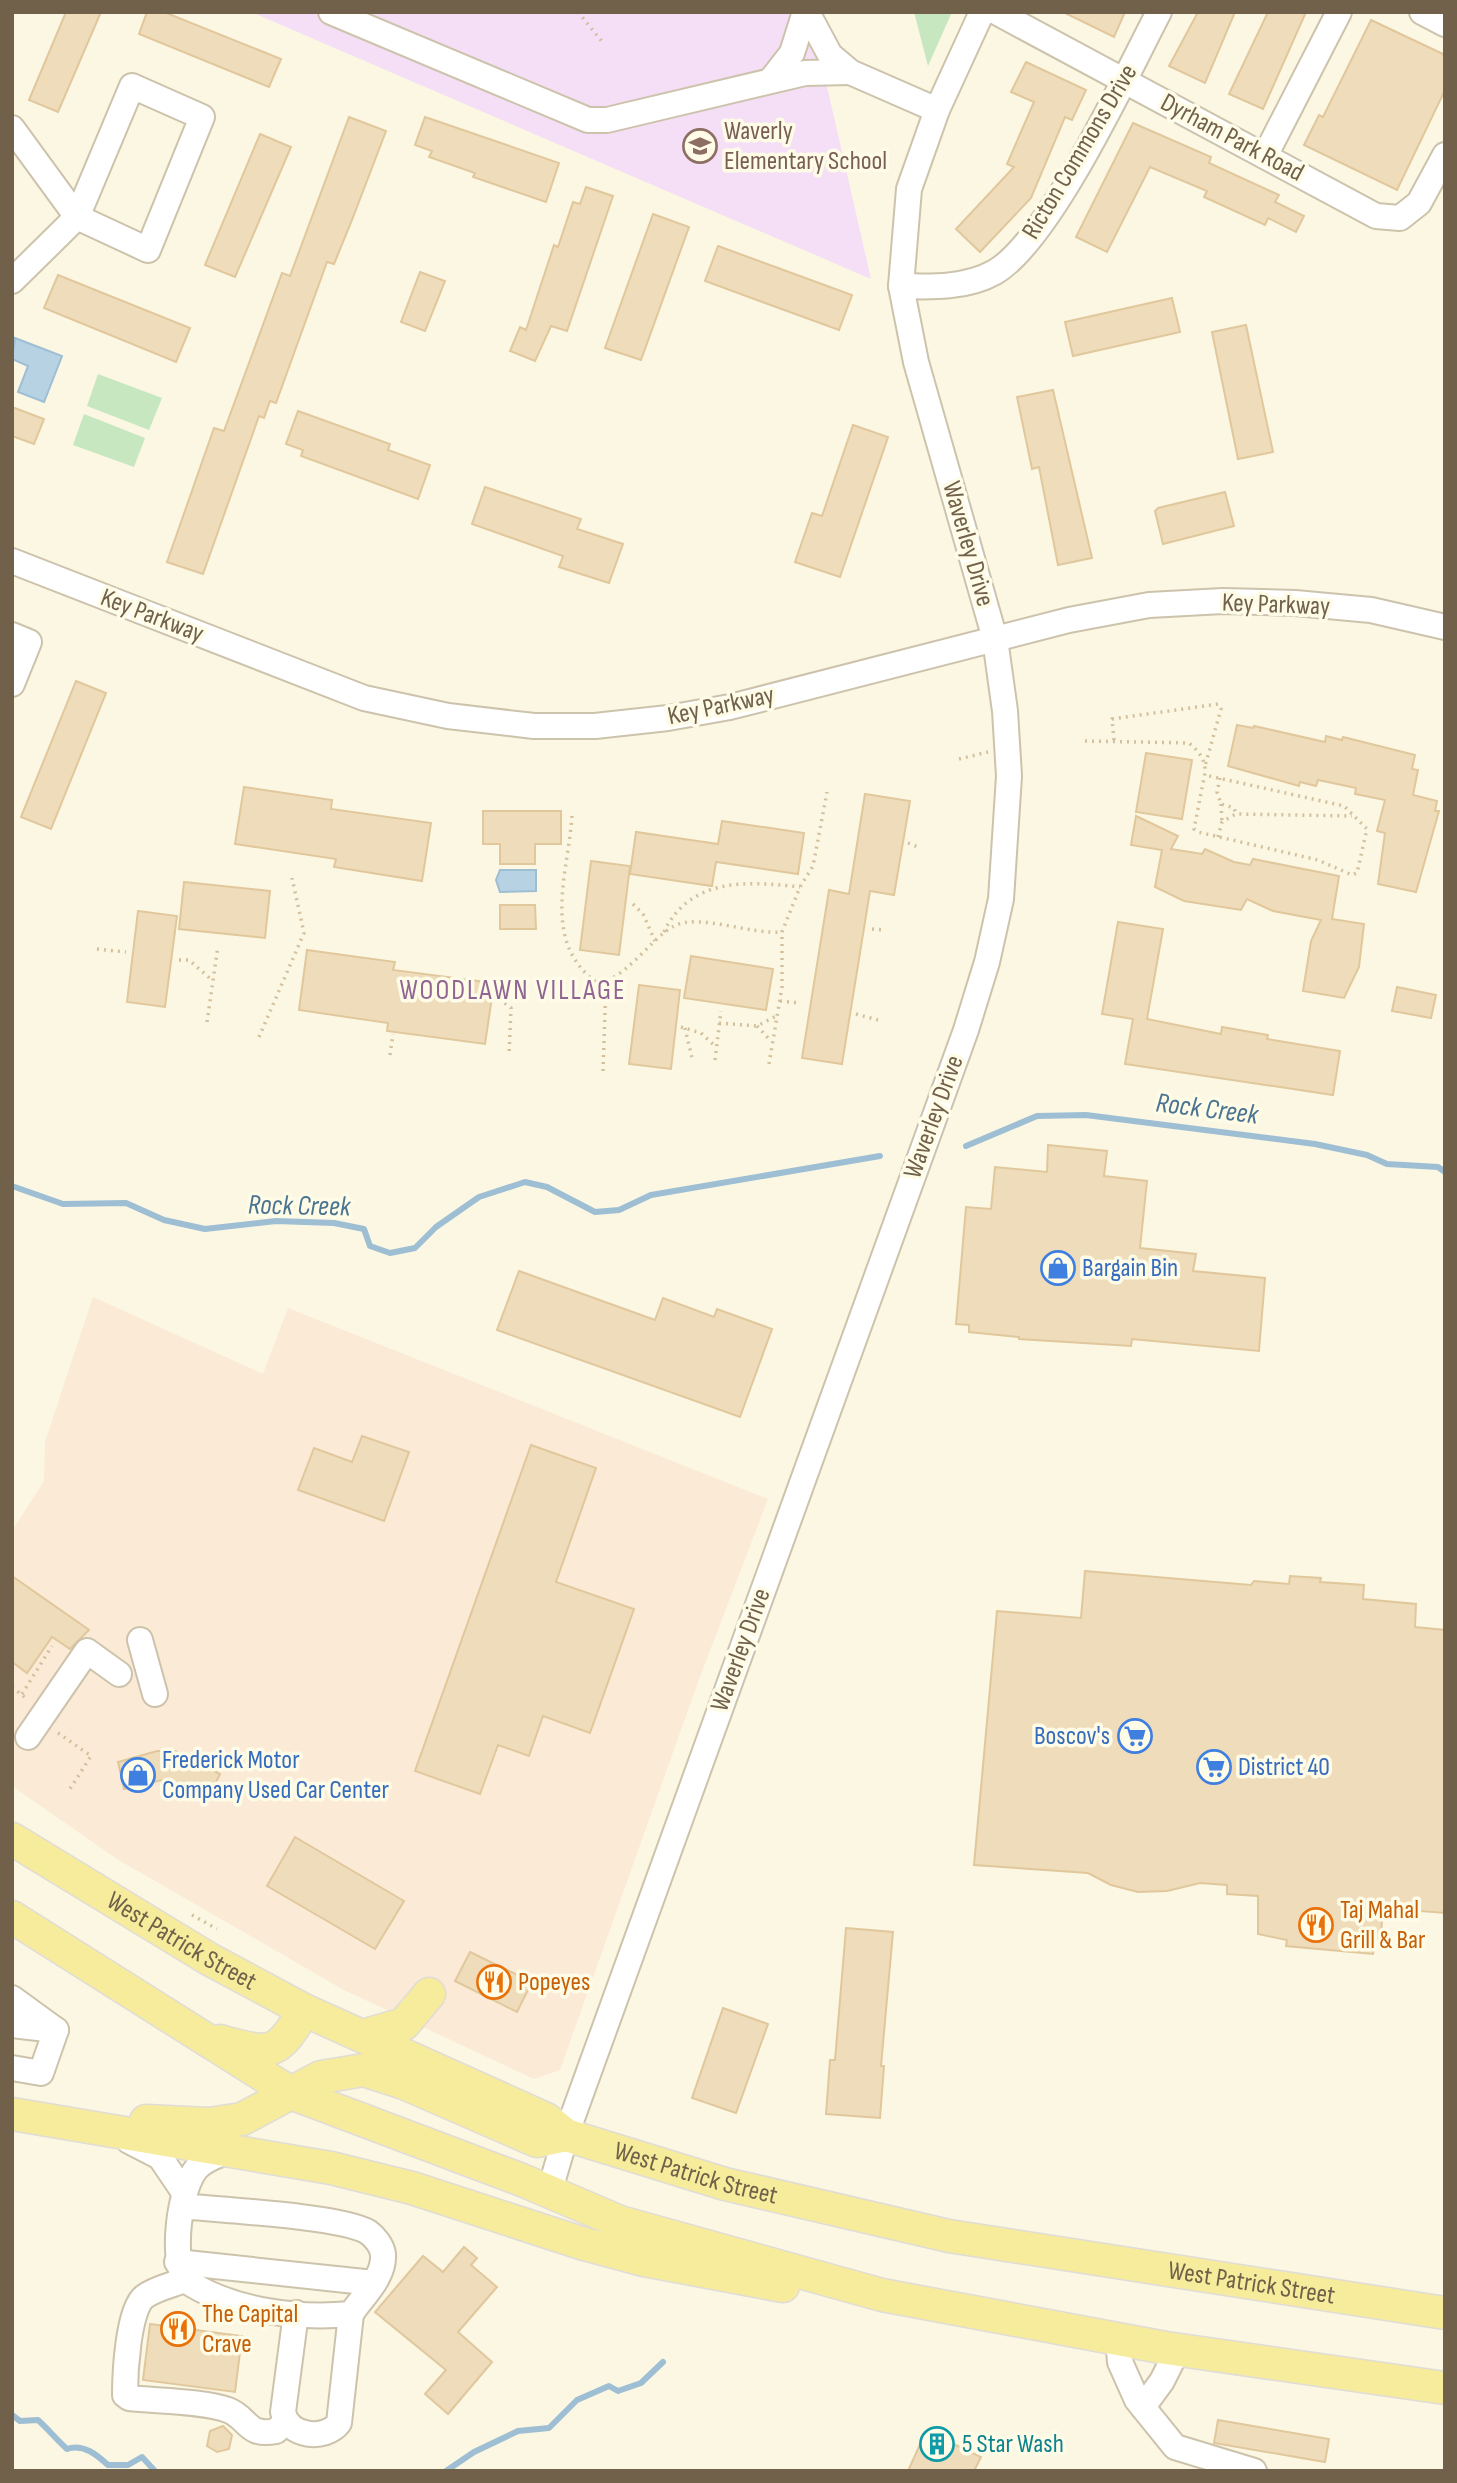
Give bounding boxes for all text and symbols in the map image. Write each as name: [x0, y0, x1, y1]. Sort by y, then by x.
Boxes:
street label: Ricton Commons Drive: [1016, 59, 1144, 245]
street label: Dyrham Park Road: [1155, 87, 1309, 189]
place label: Waverly Elementary School: [724, 116, 887, 177]
school or university icon: Waverly Elementary School: [681, 127, 719, 165]
street label: Waverley Drive: [935, 478, 1001, 610]
street label: Key Parkway: [96, 582, 208, 650]
street label: Key Parkway: [1222, 588, 1330, 622]
street label: Key Parkway: [665, 680, 777, 732]
district label: WOODLAWN VILLAGE: [400, 974, 626, 1007]
street label: Waverley Drive: [897, 1051, 971, 1183]
water label: Rock Creek: [1154, 1086, 1261, 1132]
water label: Rock Creek: [247, 1189, 352, 1223]
shop icon: Bargain Bin: [1039, 1249, 1077, 1287]
place label: Bargain Bin: [1082, 1253, 1178, 1284]
street label: Waverley Drive: [704, 1584, 778, 1716]
supermarket icon: Boscov's: [1116, 1717, 1154, 1755]
place label: Boscov's: [1034, 1721, 1110, 1752]
place label: Frederick Motor Company Used Car Center: [162, 1745, 390, 1806]
supermarket icon: District 40: [1195, 1748, 1233, 1786]
place label: District 40: [1238, 1752, 1330, 1783]
shop icon: Frederick Motor Company Used Car Center: [119, 1756, 157, 1794]
street label: West Patrick Street: [101, 1885, 262, 1997]
place label: Taj Mahal Grill & Bar: [1340, 1895, 1426, 1956]
restaurant icon: Taj Mahal Grill & Bar: [1297, 1906, 1335, 1944]
restaurant icon: Popeyes: [475, 1963, 513, 2001]
place label: Popeyes: [518, 1967, 590, 1998]
street label: West Patrick Street: [610, 2135, 781, 2211]
street label: West Patrick Street: [1166, 2255, 1337, 2311]
place label: The Capital Crave: [202, 2299, 298, 2360]
restaurant icon: The Capital Crave: [159, 2310, 197, 2348]
building icon: 5 Star Wash: [918, 2425, 956, 2463]
place label: 5 Star Wash: [962, 2429, 1064, 2460]

